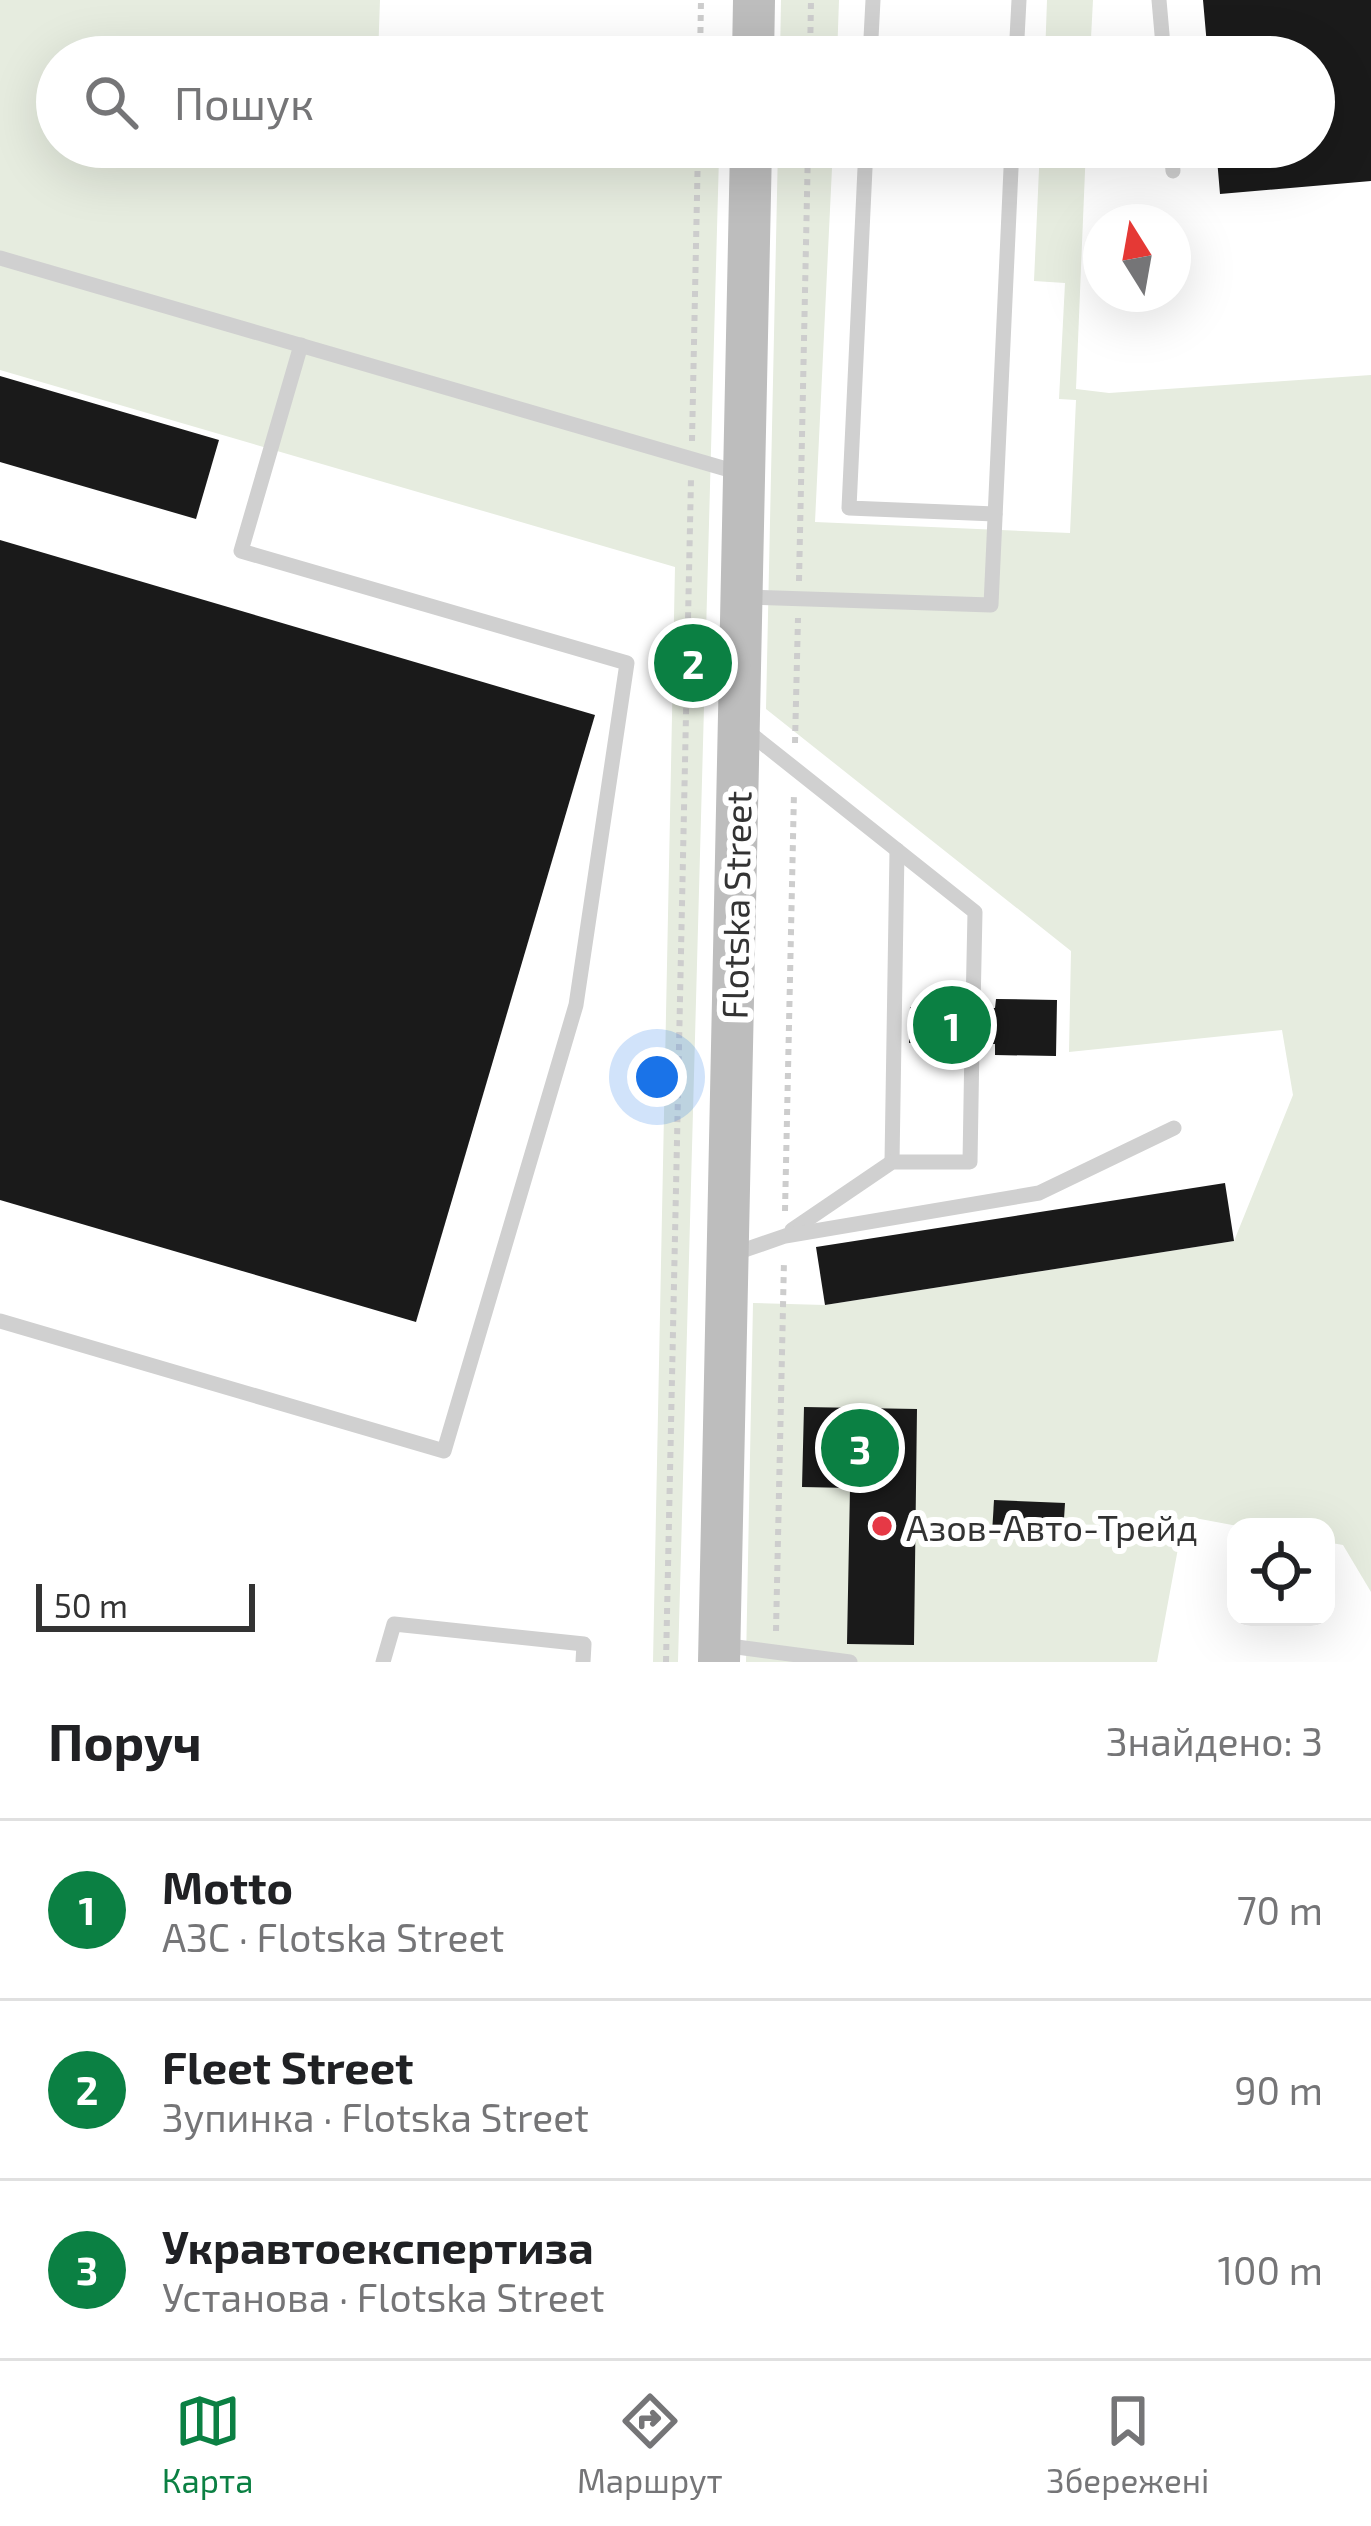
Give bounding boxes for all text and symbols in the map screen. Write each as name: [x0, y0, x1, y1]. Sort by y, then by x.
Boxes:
search box: [36, 36, 1335, 168]
icon: search: [78, 69, 144, 135]
text: Пошук: [174, 75, 314, 129]
north arrow: [1083, 204, 1191, 312]
pin: 2: [654, 618, 732, 708]
street label: Flotska Street: [712, 790, 758, 1020]
pin: 1: [913, 980, 991, 1070]
your location: [627, 1047, 687, 1107]
pin: 3: [821, 1403, 899, 1493]
place label: Азов-Авто-Трейд: [906, 1505, 1198, 1548]
marker: Азов-Авто-Трейд: [869, 1513, 895, 1539]
map controls: [1227, 1518, 1335, 1626]
button: locate: [1227, 1518, 1335, 1626]
scale bar: [36, 1578, 255, 1631]
text: 50 m: [54, 1585, 128, 1625]
text: Поруч: [48, 1710, 202, 1771]
text: Знайдено: 3: [1106, 1717, 1323, 1764]
text: Motto: [162, 1859, 293, 1913]
text: 1: [79, 1886, 95, 1933]
text: 70 m: [1237, 1886, 1323, 1933]
text: АЗС · Flotska Street: [162, 1913, 504, 1960]
text: Fleet Street: [162, 2039, 413, 2093]
text: 2: [76, 2066, 98, 2113]
text: 90 m: [1234, 2066, 1323, 2113]
text: Зупинка · Flotska Street: [162, 2093, 589, 2140]
text: Укравтоекспертиза: [162, 2219, 594, 2273]
text: 3: [76, 2246, 98, 2293]
text: 100 m: [1218, 2246, 1323, 2293]
text: Установа · Flotska Street: [162, 2273, 605, 2320]
tab: Карта: [162, 2388, 253, 2500]
tab: Маршрут: [577, 2388, 723, 2500]
tab: Збережені: [1046, 2388, 1209, 2500]

